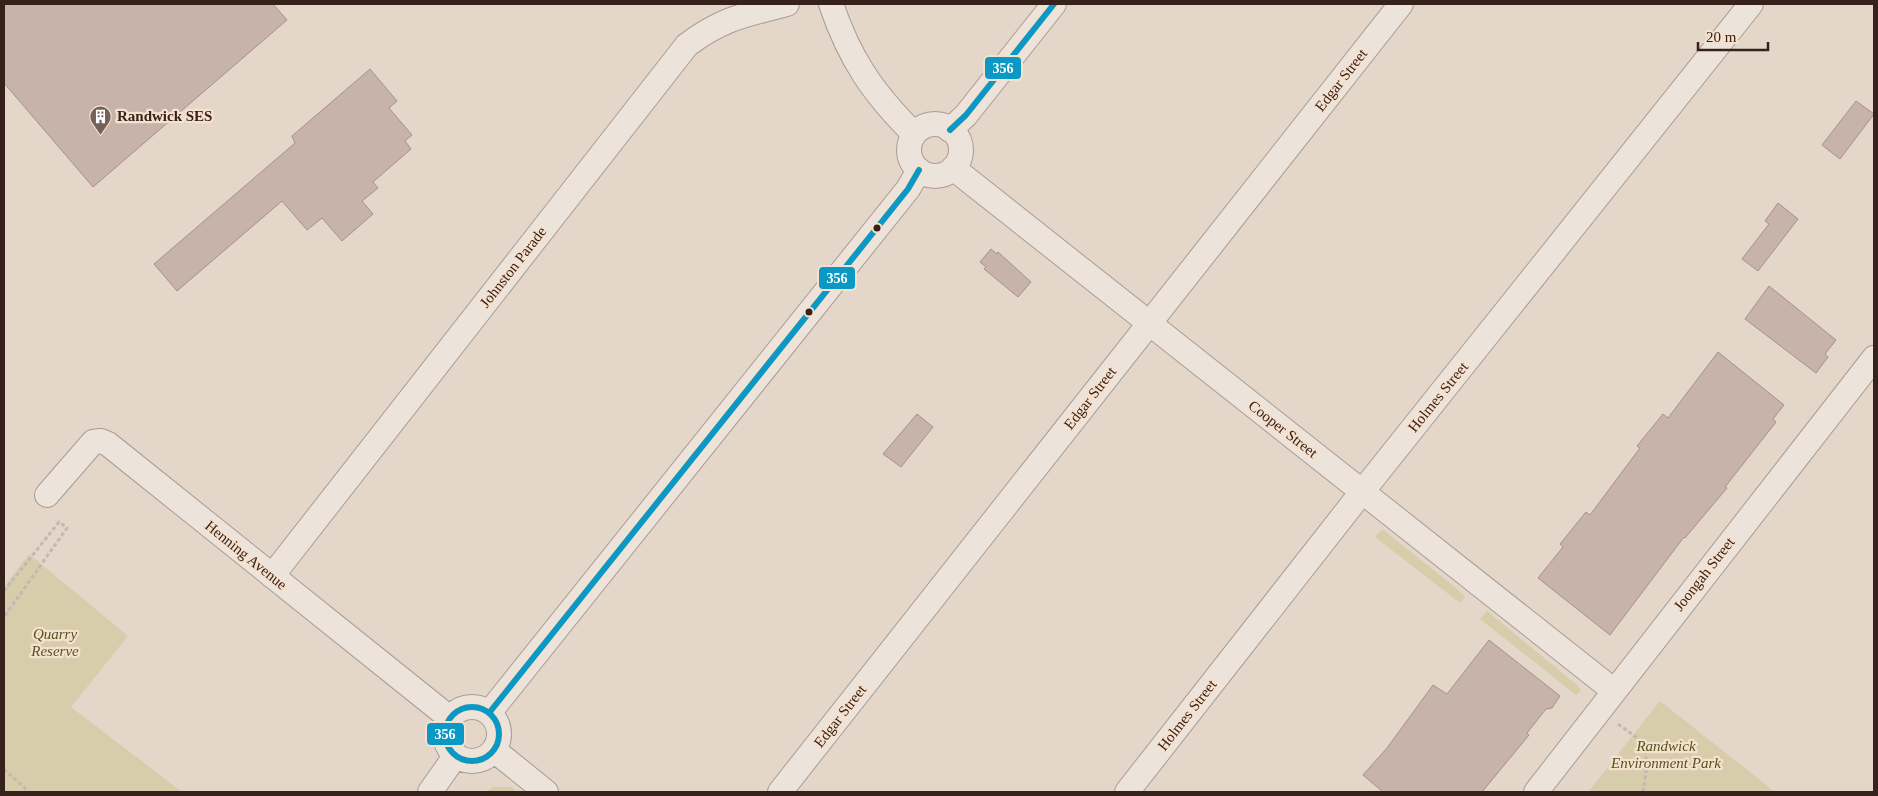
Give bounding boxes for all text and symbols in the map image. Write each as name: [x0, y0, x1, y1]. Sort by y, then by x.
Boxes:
scale bar: [1698, 20, 1768, 52]
text: 20 m: [1706, 29, 1737, 45]
street label: Edgar Street: [1312, 45, 1371, 114]
line badge: 356: [984, 56, 1022, 80]
text: 356: [993, 61, 1014, 76]
building icon: Randwick SES: [89, 104, 113, 135]
place label: Randwick SES: [117, 108, 212, 124]
street label: Johnston Parade: [477, 223, 550, 311]
unlabelled marker: [872, 223, 882, 233]
line badge: 356: [818, 266, 856, 290]
text: 356: [827, 271, 848, 286]
unlabelled marker: [804, 307, 814, 317]
street label: Holmes Street: [1405, 358, 1472, 435]
street label: Edgar Street: [1061, 363, 1120, 432]
street label: Cooper Street: [1245, 397, 1321, 461]
street label: Henning Avenue: [202, 517, 290, 593]
street label: Joongah Street: [1670, 533, 1738, 614]
park label: Quarry Reserve: [30, 626, 79, 659]
street label: Holmes Street: [1154, 676, 1220, 754]
street label: Edgar Street: [811, 681, 870, 750]
line badge: 356: [426, 722, 465, 746]
text: 356: [435, 727, 456, 742]
park label: Randwick Environment Park: [1610, 738, 1721, 771]

